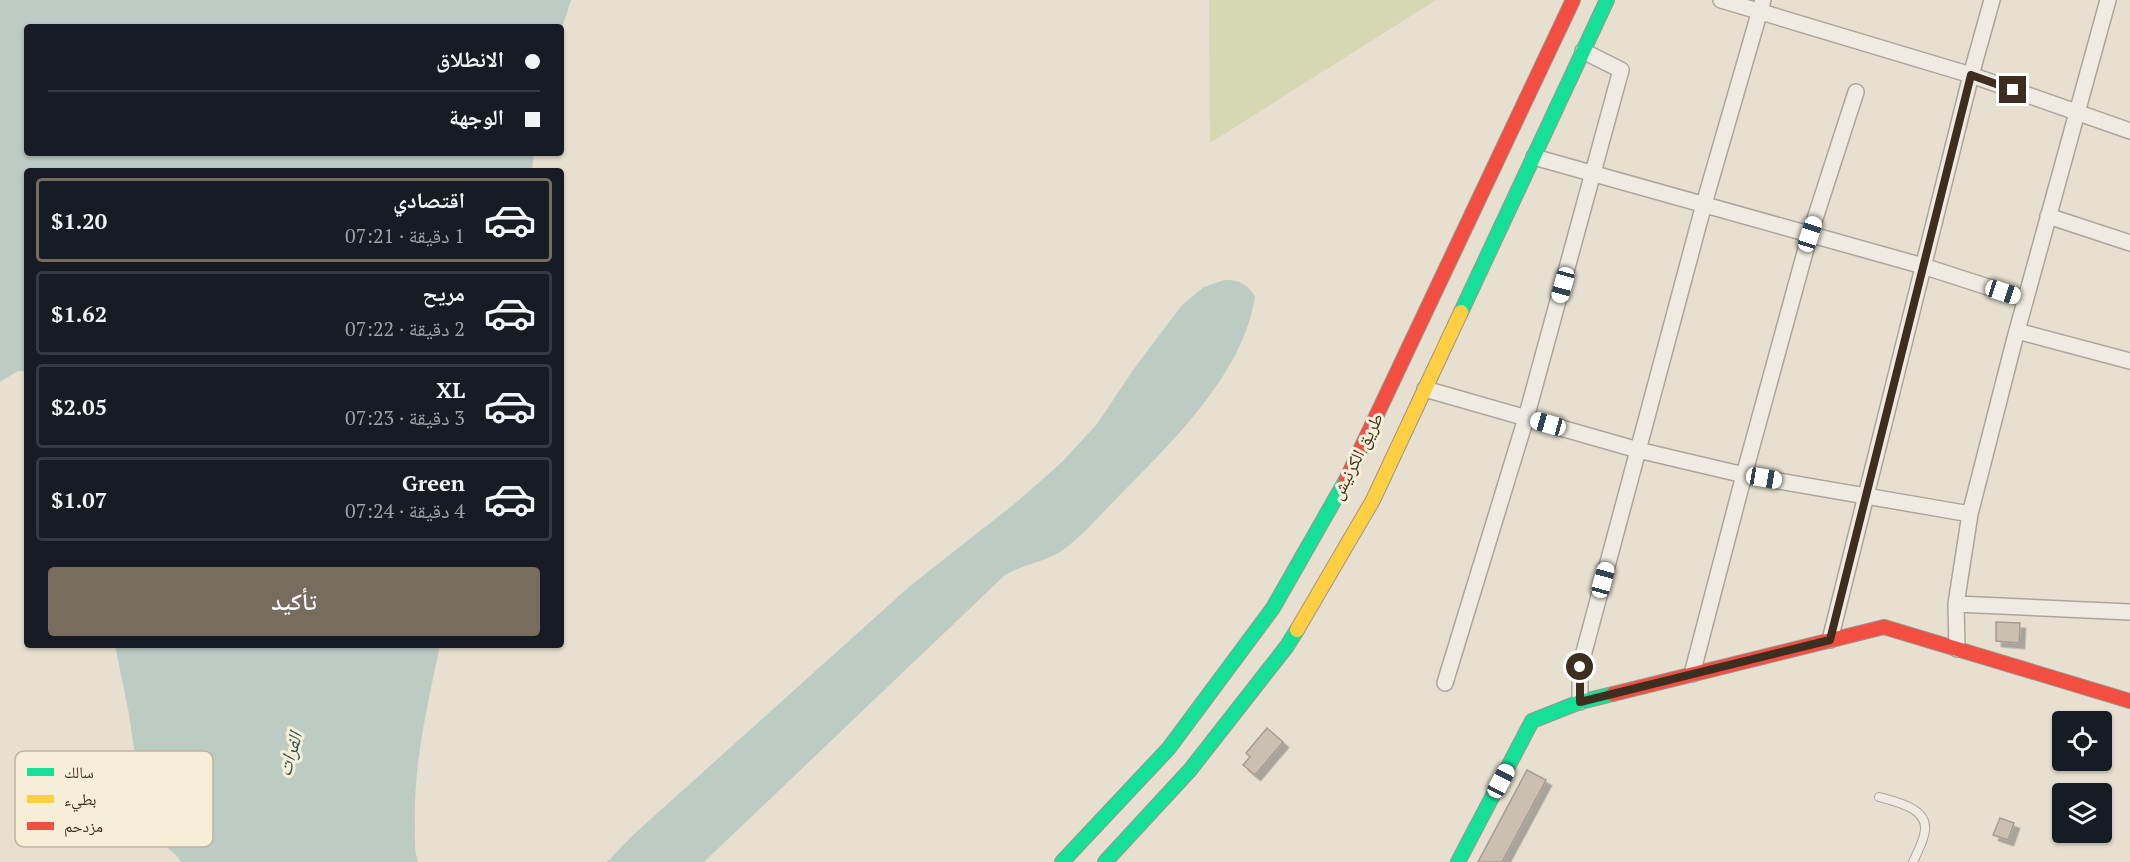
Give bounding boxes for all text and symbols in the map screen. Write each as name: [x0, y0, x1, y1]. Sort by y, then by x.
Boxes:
text: الانطلاق: [436, 44, 504, 73]
route end: [1999, 76, 2026, 103]
text: الوجهة: [449, 102, 504, 131]
text: اقتصادي: [393, 185, 465, 214]
icon: car: [483, 193, 537, 247]
text: $1.20: [51, 206, 107, 235]
car: [1796, 214, 1824, 254]
text: 1 دقيقة · 07:21: [345, 222, 465, 249]
car: [1550, 265, 1576, 305]
text: مريح: [422, 278, 465, 307]
car: [1983, 278, 2023, 306]
icon: car: [483, 286, 537, 340]
text: $1.62: [51, 299, 107, 328]
text: 2 دقيقة · 07:22: [345, 315, 465, 342]
text: XL: [436, 375, 465, 404]
icon: car: [483, 379, 537, 433]
text: $2.05: [51, 392, 107, 421]
text: 3 دقيقة · 07:23: [345, 404, 465, 431]
street label: طريق الكرنيش: [1324, 408, 1388, 504]
car: [1528, 410, 1568, 438]
car: [1745, 466, 1783, 490]
text: Green: [402, 468, 465, 497]
icon: car: [483, 472, 537, 526]
text: $1.07: [51, 485, 107, 514]
text: 4 دقيقة · 07:24: [345, 497, 465, 524]
car: [1590, 560, 1616, 600]
button: تأكيد: [48, 567, 540, 636]
route start: [1566, 653, 1593, 680]
map controls: [2052, 711, 2112, 843]
button: locate: [2052, 711, 2112, 771]
water label: الفرات: [270, 726, 309, 779]
legend: [15, 751, 213, 847]
text: سالك: [64, 761, 94, 783]
car: [1485, 761, 1517, 801]
button: layers: [2052, 783, 2112, 843]
text: بطيء: [64, 788, 96, 812]
text: مزدحم: [64, 815, 103, 837]

